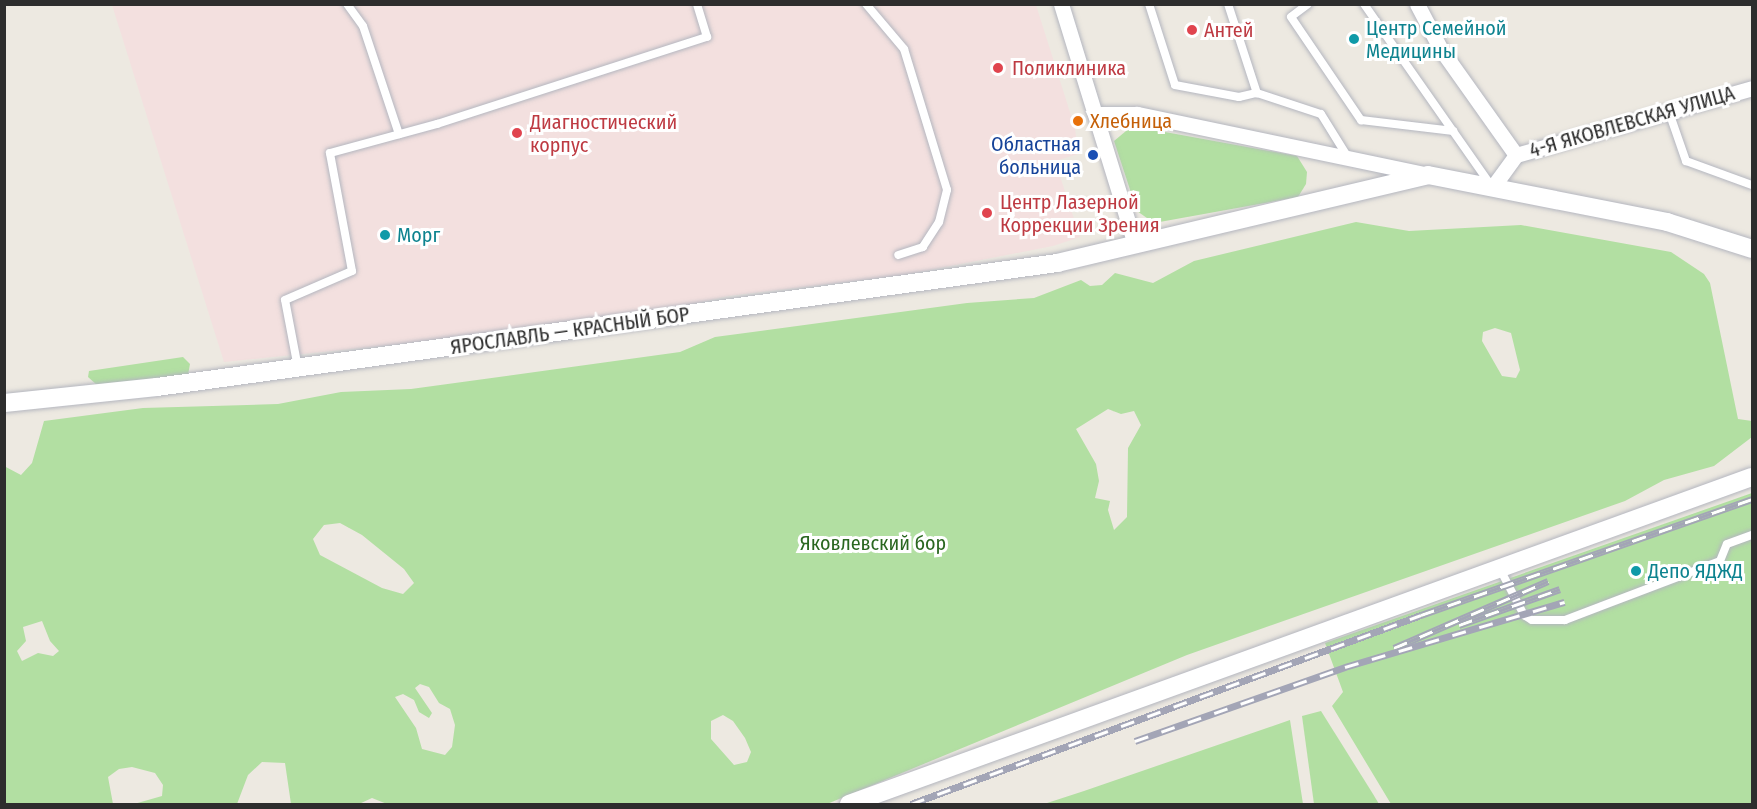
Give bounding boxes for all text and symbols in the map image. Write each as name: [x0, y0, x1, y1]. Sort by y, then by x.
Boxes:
place label: Центр Семейной Медицины: [1366, 16, 1506, 63]
place label: Антей: [1204, 18, 1253, 42]
marker: Антей: [1185, 23, 1199, 37]
marker: Центр Семейной Медицины: [1347, 32, 1361, 46]
place label: Поликлиника: [1012, 56, 1126, 80]
marker: Поликлиника: [989, 59, 1007, 77]
street label: 4-Я ЯКОВЛЕВСКАЯ УЛИЦА: [1527, 81, 1737, 163]
place label: Хлебница: [1090, 109, 1172, 133]
place label: Диагностический корпус: [530, 110, 677, 157]
marker: Хлебница: [1071, 114, 1085, 128]
marker: Диагностический корпус: [508, 124, 526, 142]
place label: Областная больница: [991, 132, 1081, 179]
marker: Областная больница: [1086, 148, 1100, 162]
place label: Центр Лазерной Коррекции Зрения: [1000, 190, 1160, 237]
marker: Центр Лазерной Коррекции Зрения: [978, 204, 996, 222]
place label: Морг: [397, 223, 440, 247]
marker: Морг: [378, 228, 392, 242]
street label: ЯРОСЛАВЛЬ — КРАСНЫЙ БОР: [449, 302, 691, 360]
park label: Яковлевский бор: [800, 531, 946, 555]
place label: Депо ЯДЖД: [1648, 559, 1743, 583]
marker: Депо ЯДЖД: [1629, 564, 1643, 578]

